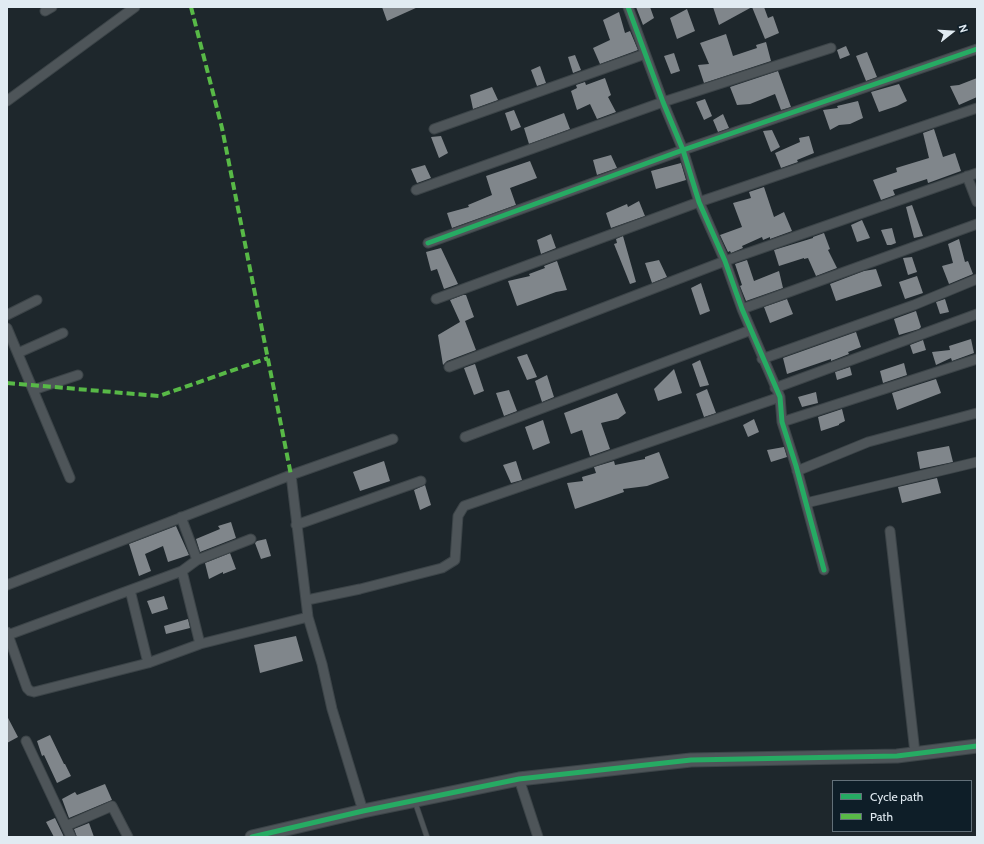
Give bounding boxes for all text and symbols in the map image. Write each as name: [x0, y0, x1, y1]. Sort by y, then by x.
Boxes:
north arrow: [932, 12, 972, 52]
text: N: [956, 23, 971, 34]
legend: [832, 780, 972, 832]
text: Cycle path: [870, 789, 923, 804]
text: Path: [870, 809, 893, 824]

